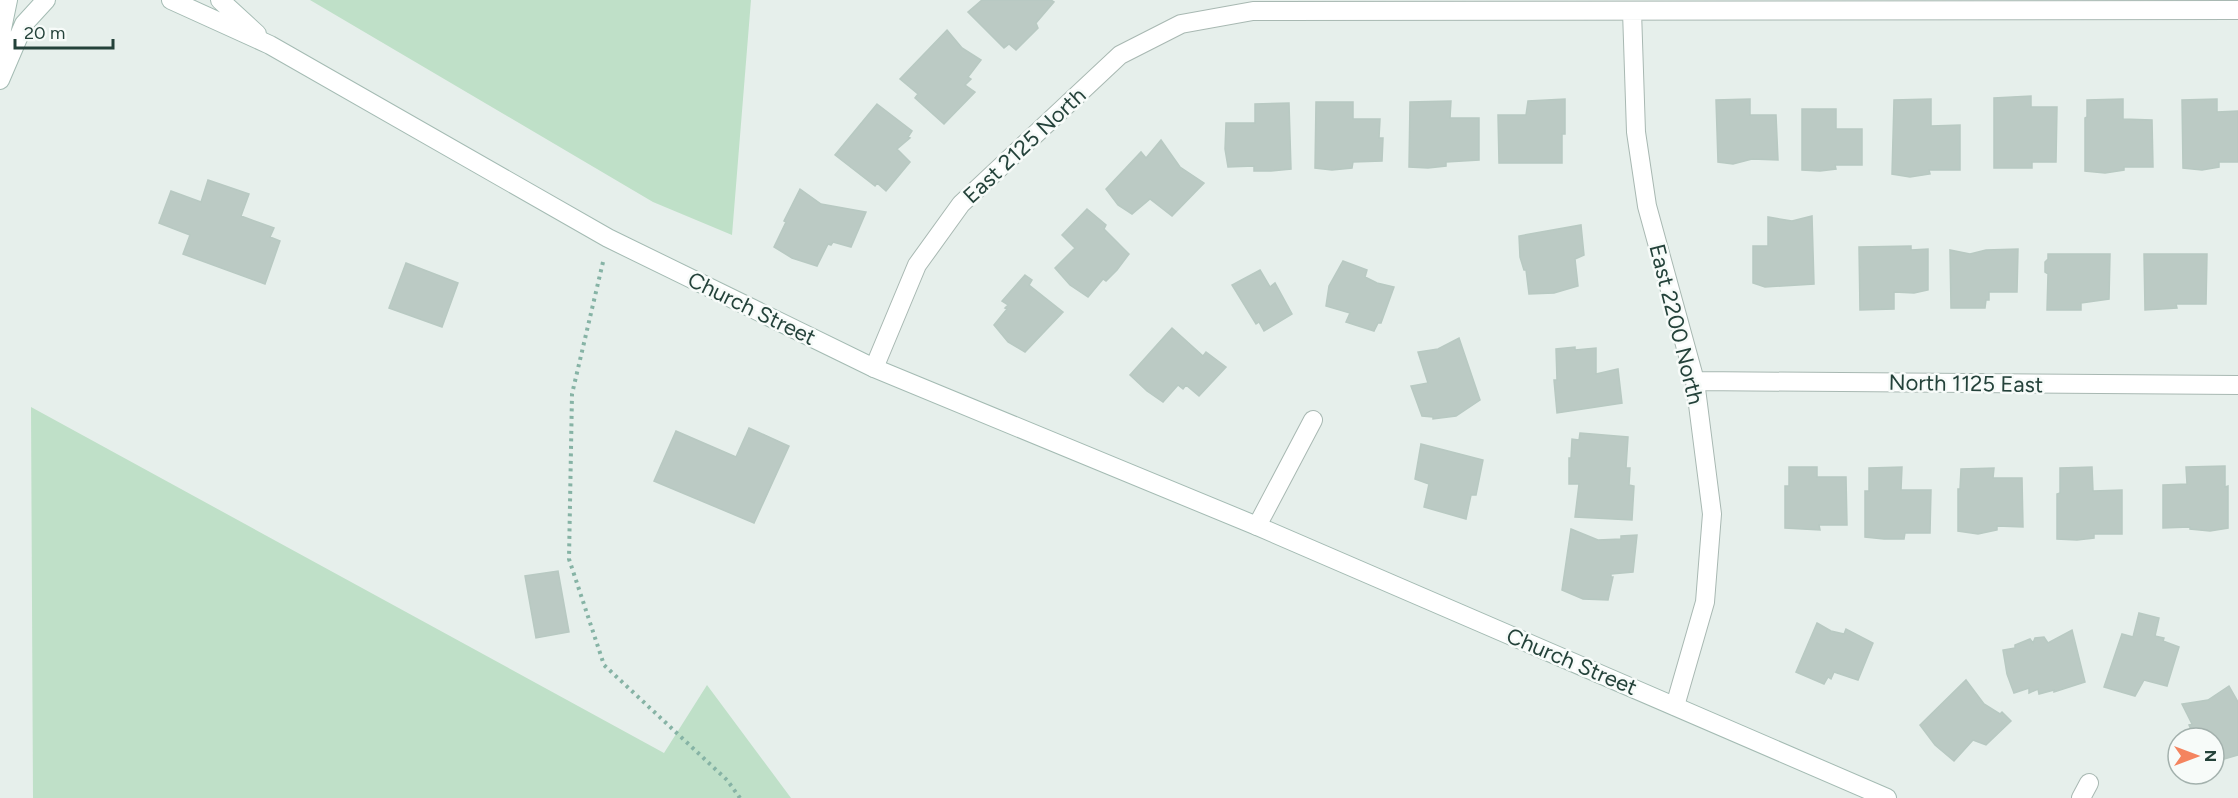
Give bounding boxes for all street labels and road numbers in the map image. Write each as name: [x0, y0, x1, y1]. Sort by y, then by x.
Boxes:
street label: East 2125 North: [957, 82, 1091, 209]
street label: East 2200 North: [1644, 241, 1709, 407]
street label: Church Street: [683, 266, 820, 351]
street label: North 1125 East: [1888, 369, 2044, 398]
street label: Church Street: [1503, 622, 1641, 701]

